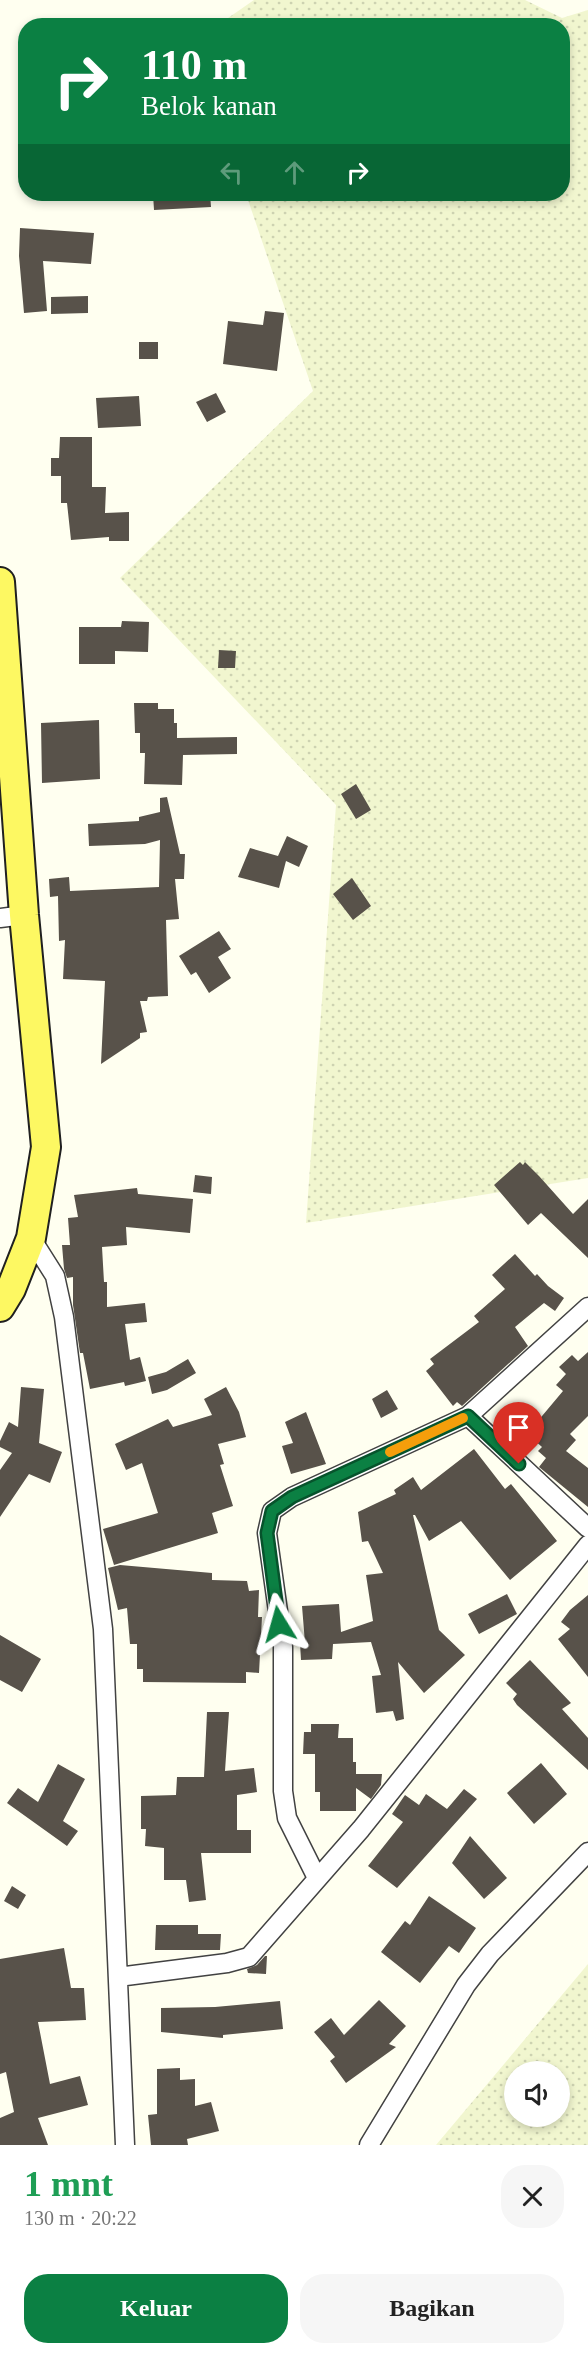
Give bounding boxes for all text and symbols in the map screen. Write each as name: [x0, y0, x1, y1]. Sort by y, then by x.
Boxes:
icon: right: [42, 42, 120, 120]
text: 110 m: [141, 42, 247, 88]
text: Belok kanan: [141, 91, 277, 121]
icon: left: [215, 156, 248, 189]
icon: ahead: [278, 156, 311, 189]
icon: right: [341, 156, 374, 189]
pin: [493, 1402, 544, 1464]
icon: arrive: [502, 1411, 535, 1444]
position arrow: [247, 1592, 311, 1656]
map controls: [504, 2061, 570, 2127]
button: sound: [504, 2061, 570, 2127]
text: 1 mnt: [24, 2164, 113, 2204]
button: close: [501, 2165, 564, 2228]
text: 130 m · 20:22: [24, 2207, 137, 2229]
button: Keluar: [24, 2274, 288, 2343]
button: Bagikan: [300, 2274, 564, 2343]

